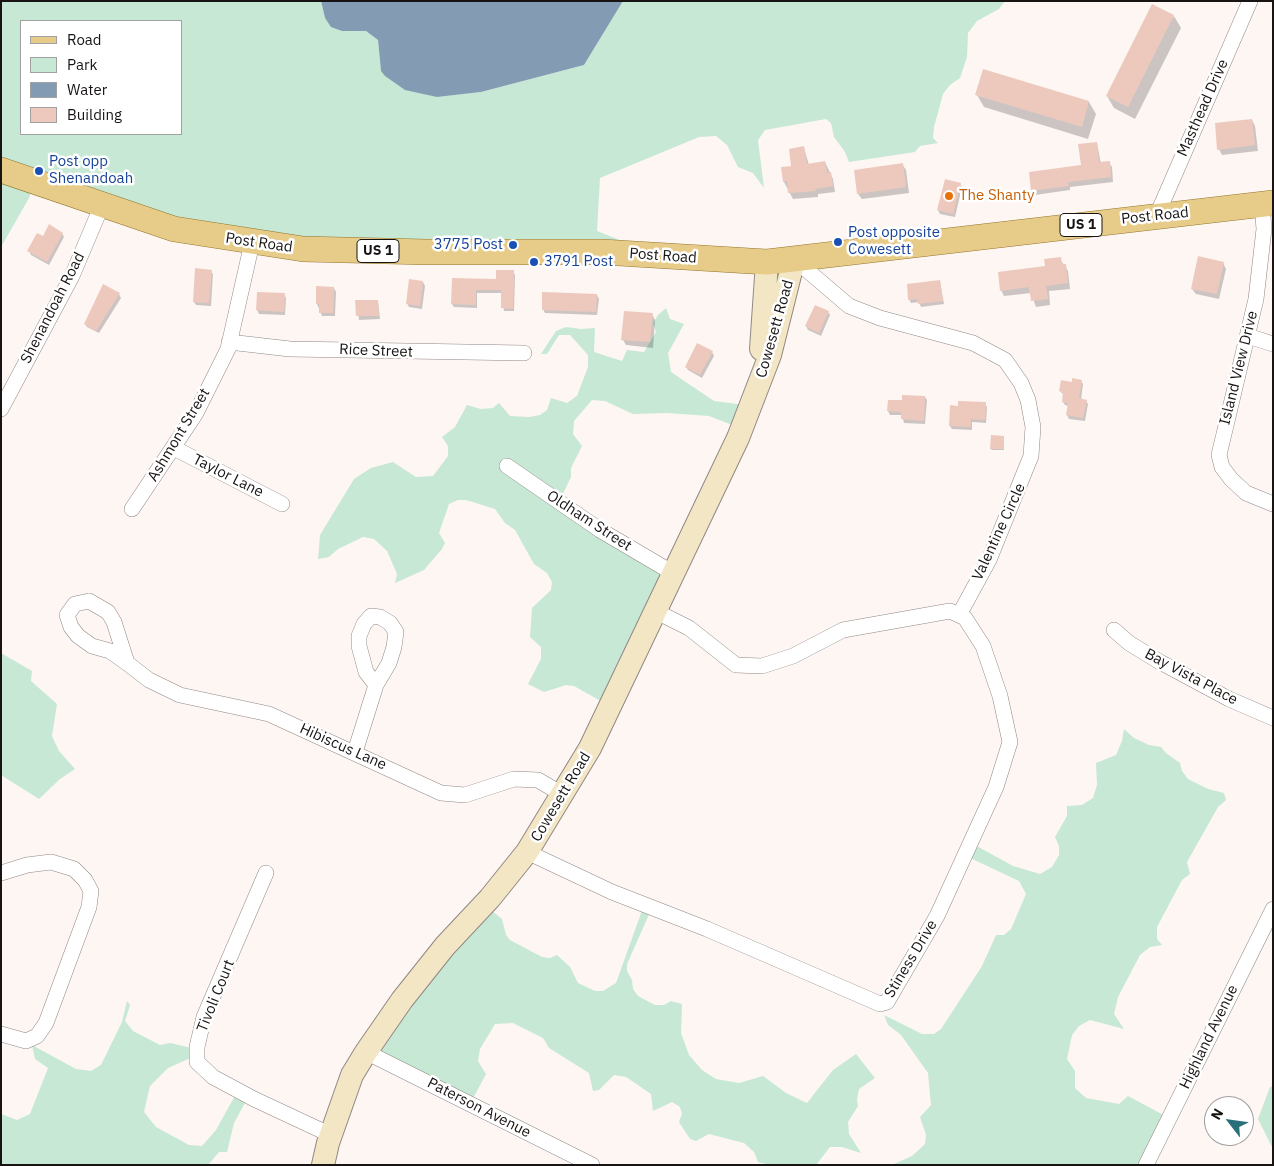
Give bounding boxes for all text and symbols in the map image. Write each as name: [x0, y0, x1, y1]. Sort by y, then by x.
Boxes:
legend: [20, 20, 182, 135]
text: Road: [67, 30, 102, 49]
text: Park: [67, 55, 97, 74]
street label: Masthead Drive: [1174, 57, 1232, 159]
text: Water: [67, 80, 107, 99]
text: Building: [67, 105, 122, 124]
place label: Post opp Shenandoah: [49, 153, 133, 188]
marker: Post opp Shenandoah: [33, 165, 45, 177]
place label: The Shanty: [959, 187, 1034, 205]
marker: The Shanty: [943, 190, 955, 202]
street label: Post Road: [1120, 204, 1190, 228]
road number: US 1: [1060, 214, 1102, 236]
place label: Post opposite Cowesett: [848, 224, 940, 259]
street label: Post Road: [224, 229, 294, 257]
place label: 3775 Post: [434, 236, 503, 254]
marker: Post opposite Cowesett: [832, 236, 844, 248]
marker: 3775 Post: [507, 239, 519, 251]
road number: US 1: [357, 240, 399, 262]
street label: Post Road: [629, 245, 697, 267]
street label: Shenandoah Road: [17, 249, 89, 367]
place label: 3791 Post: [544, 253, 613, 271]
marker: 3791 Post: [528, 256, 540, 268]
street label: Cowesett Road: [752, 278, 798, 380]
street label: Island View Drive: [1216, 309, 1262, 427]
street label: Rice Street: [339, 341, 413, 361]
street label: Ashmont Street: [144, 385, 214, 485]
street label: Taylor Lane: [190, 451, 266, 501]
street label: Valentine Circle: [969, 481, 1029, 583]
street label: Oldham Street: [543, 487, 635, 555]
street label: Bay Vista Place: [1142, 645, 1240, 709]
street label: Hibiscus Lane: [297, 720, 389, 774]
street label: Cowesett Road: [527, 749, 595, 845]
street label: Stiness Drive: [881, 917, 941, 1001]
street label: Tivoli Court: [193, 957, 239, 1035]
street label: Highland Avenue: [1176, 982, 1242, 1092]
street label: Paterson Avenue: [424, 1074, 534, 1142]
north arrow: [1204, 1096, 1254, 1146]
text: N: [1207, 1105, 1227, 1123]

